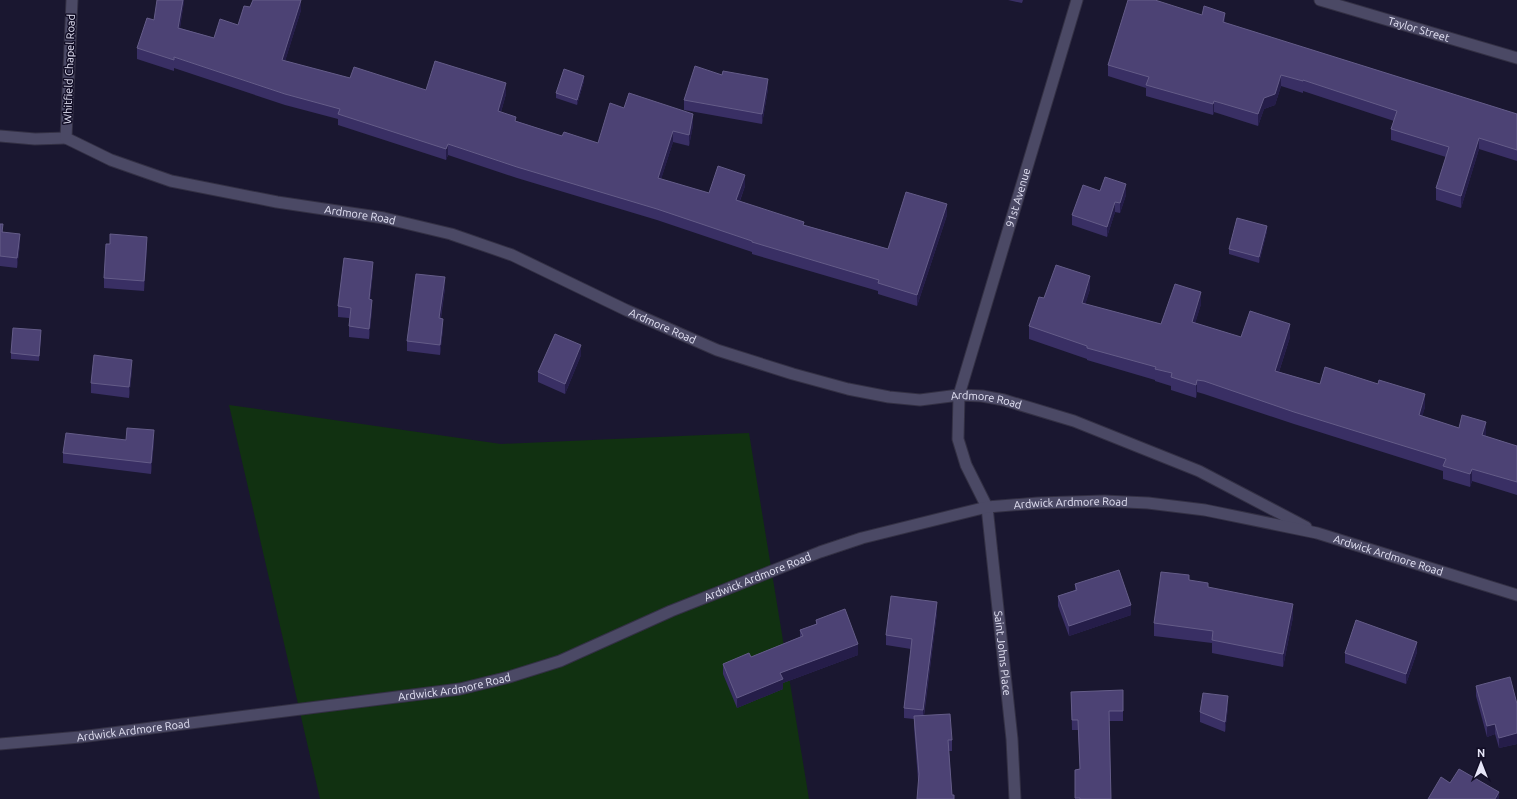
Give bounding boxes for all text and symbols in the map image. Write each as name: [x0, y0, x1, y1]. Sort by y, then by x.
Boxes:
street label: Whitfield Chapel Road: [61, 14, 77, 124]
street label: Taylor Street: [1387, 14, 1452, 44]
street label: 91st Avenue: [1003, 167, 1032, 229]
street label: Ardmore Road: [324, 203, 397, 227]
street label: Ardmore Road: [627, 306, 698, 346]
street label: Ardmore Road: [950, 389, 1023, 411]
street label: Ardwick Ardmore Road: [1013, 495, 1128, 511]
street label: Ardwick Ardmore Road: [1332, 533, 1445, 578]
street label: Ardwick Ardmore Road: [702, 550, 813, 603]
street label: Saint Johns Place: [992, 610, 1013, 696]
street label: Ardwick Ardmore Road: [397, 671, 512, 703]
street label: Ardwick Ardmore Road: [76, 717, 191, 743]
north arrow: [1461, 743, 1501, 783]
text: N: [1477, 747, 1485, 759]

